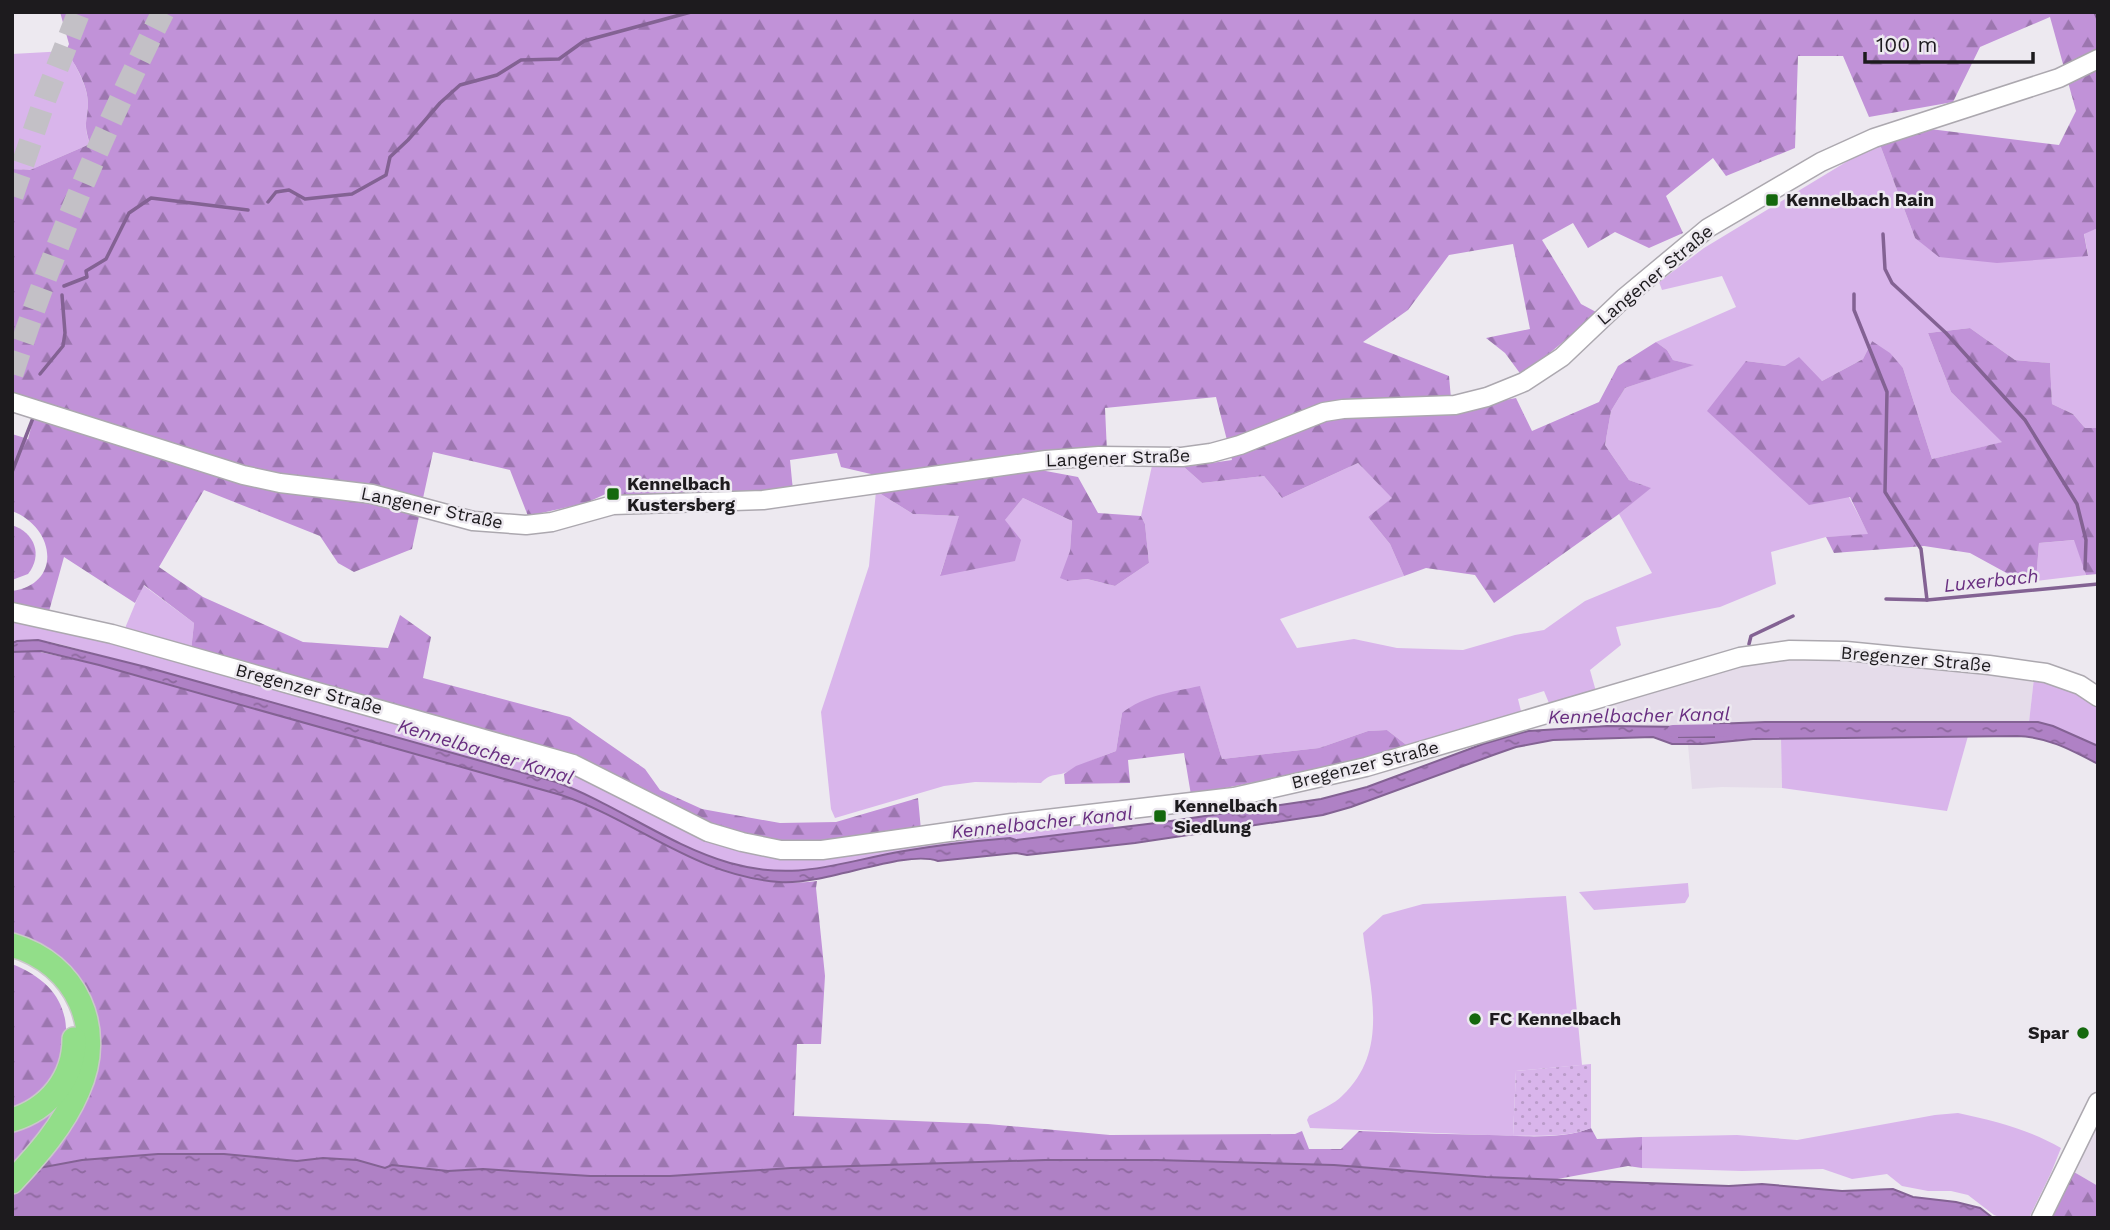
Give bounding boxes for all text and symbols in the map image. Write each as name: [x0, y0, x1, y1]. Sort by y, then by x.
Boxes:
scale bar: [1865, 21, 2033, 65]
text: 100 m: [1876, 32, 1938, 57]
place label: Kennelbach Rain: [1786, 189, 1934, 210]
marker: Kennelbach Rain: [1764, 192, 1780, 208]
street label: Langener Straße: [1593, 220, 1717, 329]
street label: Langener Straße: [1045, 444, 1191, 471]
place label: Kennelbach Kustersberg: [627, 473, 736, 515]
street label: Langener Straße: [359, 482, 505, 533]
marker: Kennelbach Kustersberg: [605, 486, 621, 502]
water label: Luxerbach: [1943, 564, 2040, 597]
street label: Bregenzer Straße: [1840, 641, 1992, 676]
street label: Bregenzer Straße: [233, 659, 385, 718]
water label: Kennelbacher Kanal: [1548, 702, 1731, 729]
water label: Kennelbacher Kanal: [395, 714, 577, 789]
street label: Bregenzer Straße: [1289, 736, 1441, 793]
place label: Kennelbach Siedlung: [1174, 795, 1278, 837]
water label: Kennelbacher Kanal: [950, 802, 1134, 843]
marker: Kennelbach Siedlung: [1152, 808, 1168, 824]
place label: FC Kennelbach: [1489, 1008, 1621, 1029]
marker: FC Kennelbach: [1467, 1011, 1483, 1027]
place label: Spar: [2028, 1022, 2069, 1043]
marker: Spar: [2075, 1025, 2091, 1041]

